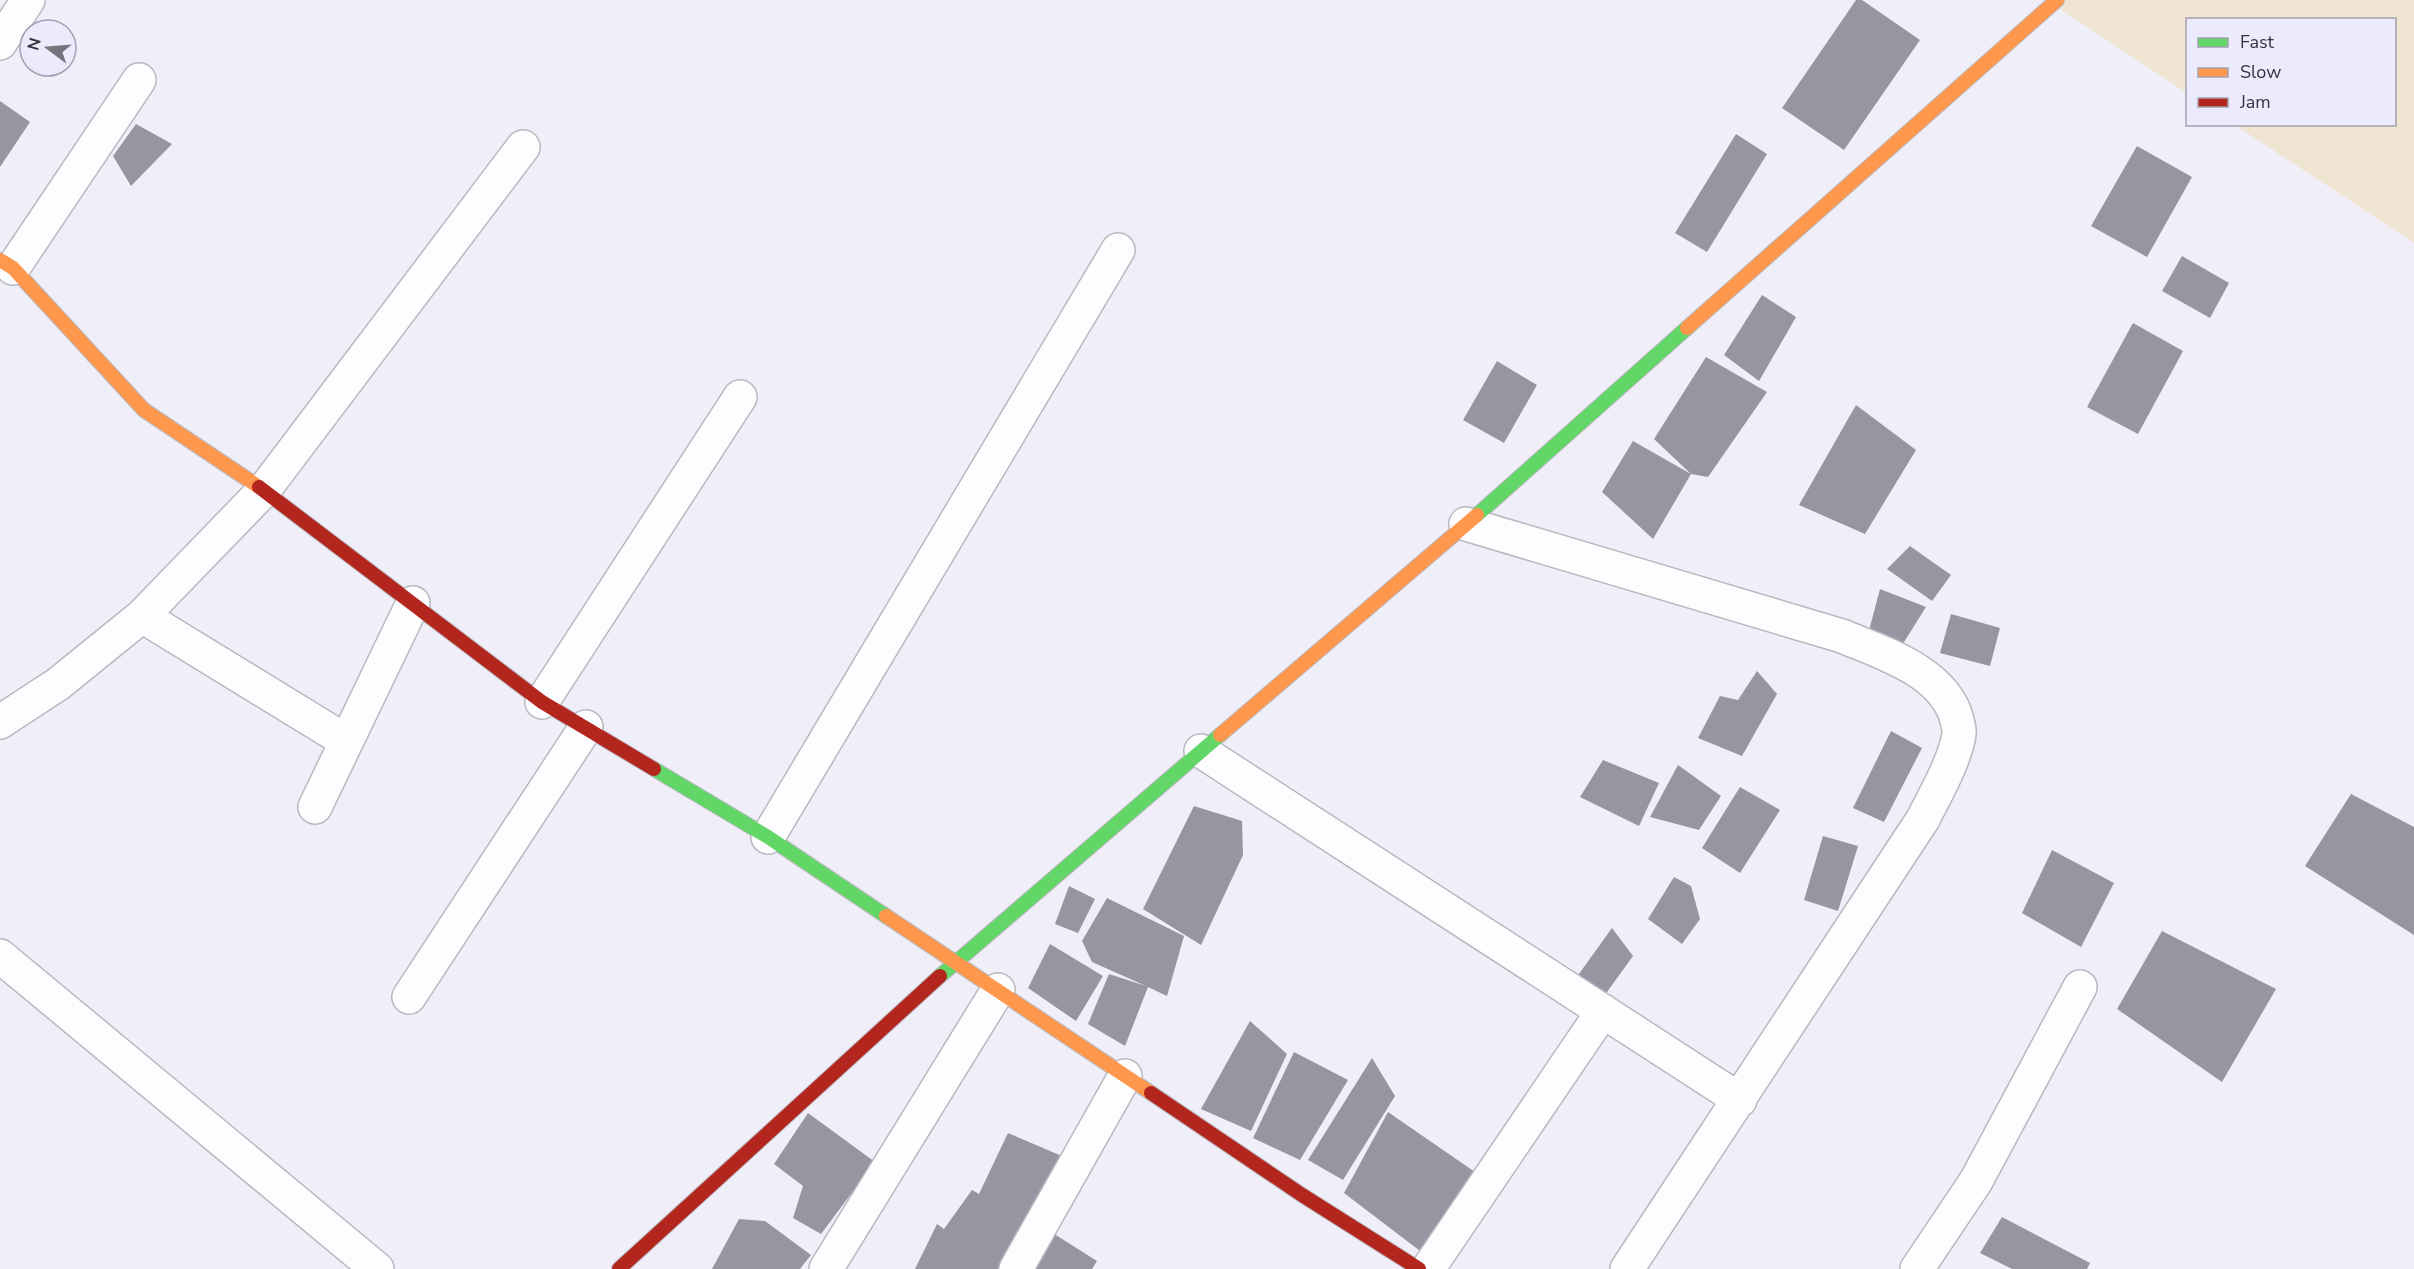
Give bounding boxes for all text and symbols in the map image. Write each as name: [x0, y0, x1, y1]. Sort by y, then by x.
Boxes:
north arrow: [18, 18, 78, 78]
legend: [2186, 18, 2396, 126]
text: Fast: [2240, 30, 2275, 54]
text: N: [22, 35, 47, 53]
text: Slow: [2240, 60, 2281, 84]
text: Jam: [2239, 90, 2271, 114]

